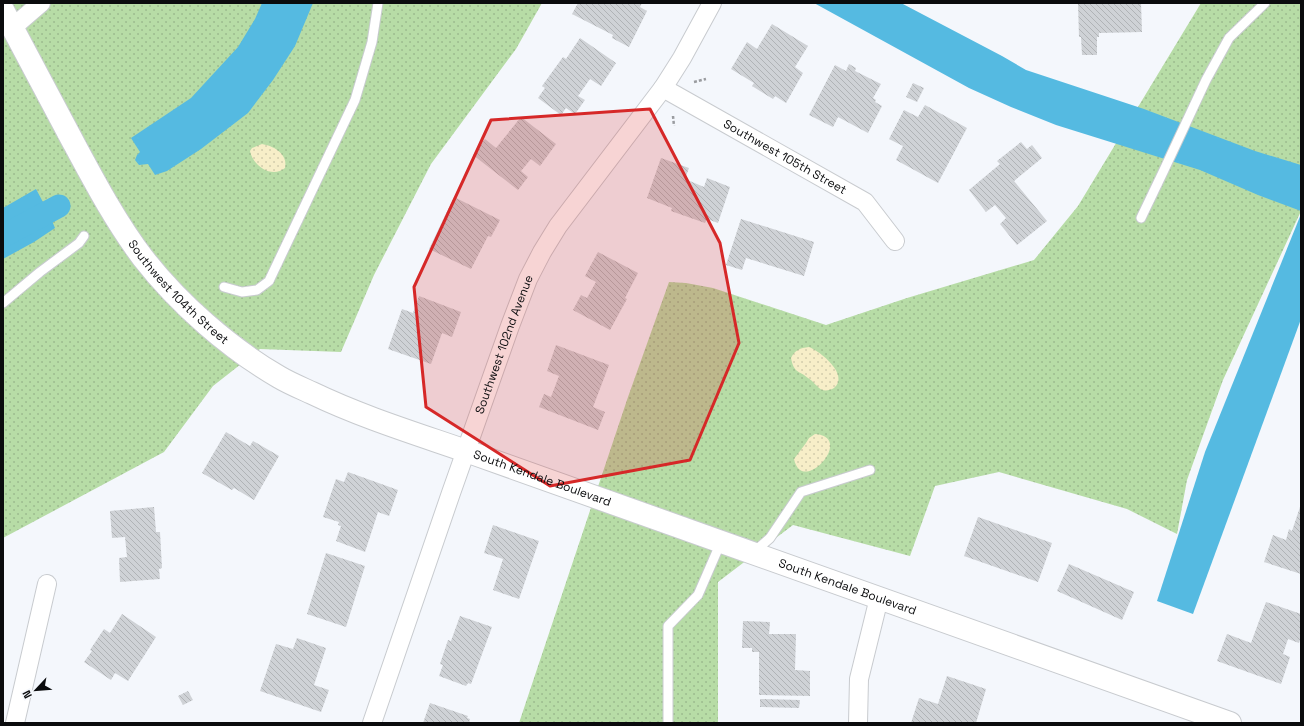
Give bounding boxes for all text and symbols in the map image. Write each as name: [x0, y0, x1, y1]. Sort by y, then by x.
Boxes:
street label: Southwest 105th Street: [720, 116, 849, 198]
street label: Southwest 104th Street: [124, 237, 232, 348]
street label: Southwest 102nd Avenue: [472, 272, 537, 416]
street label: South Kendale Boulevard: [471, 446, 613, 510]
street label: South Kendale Boulevard: [776, 555, 919, 619]
north arrow: [16, 670, 56, 710]
text: N: [19, 688, 35, 701]

